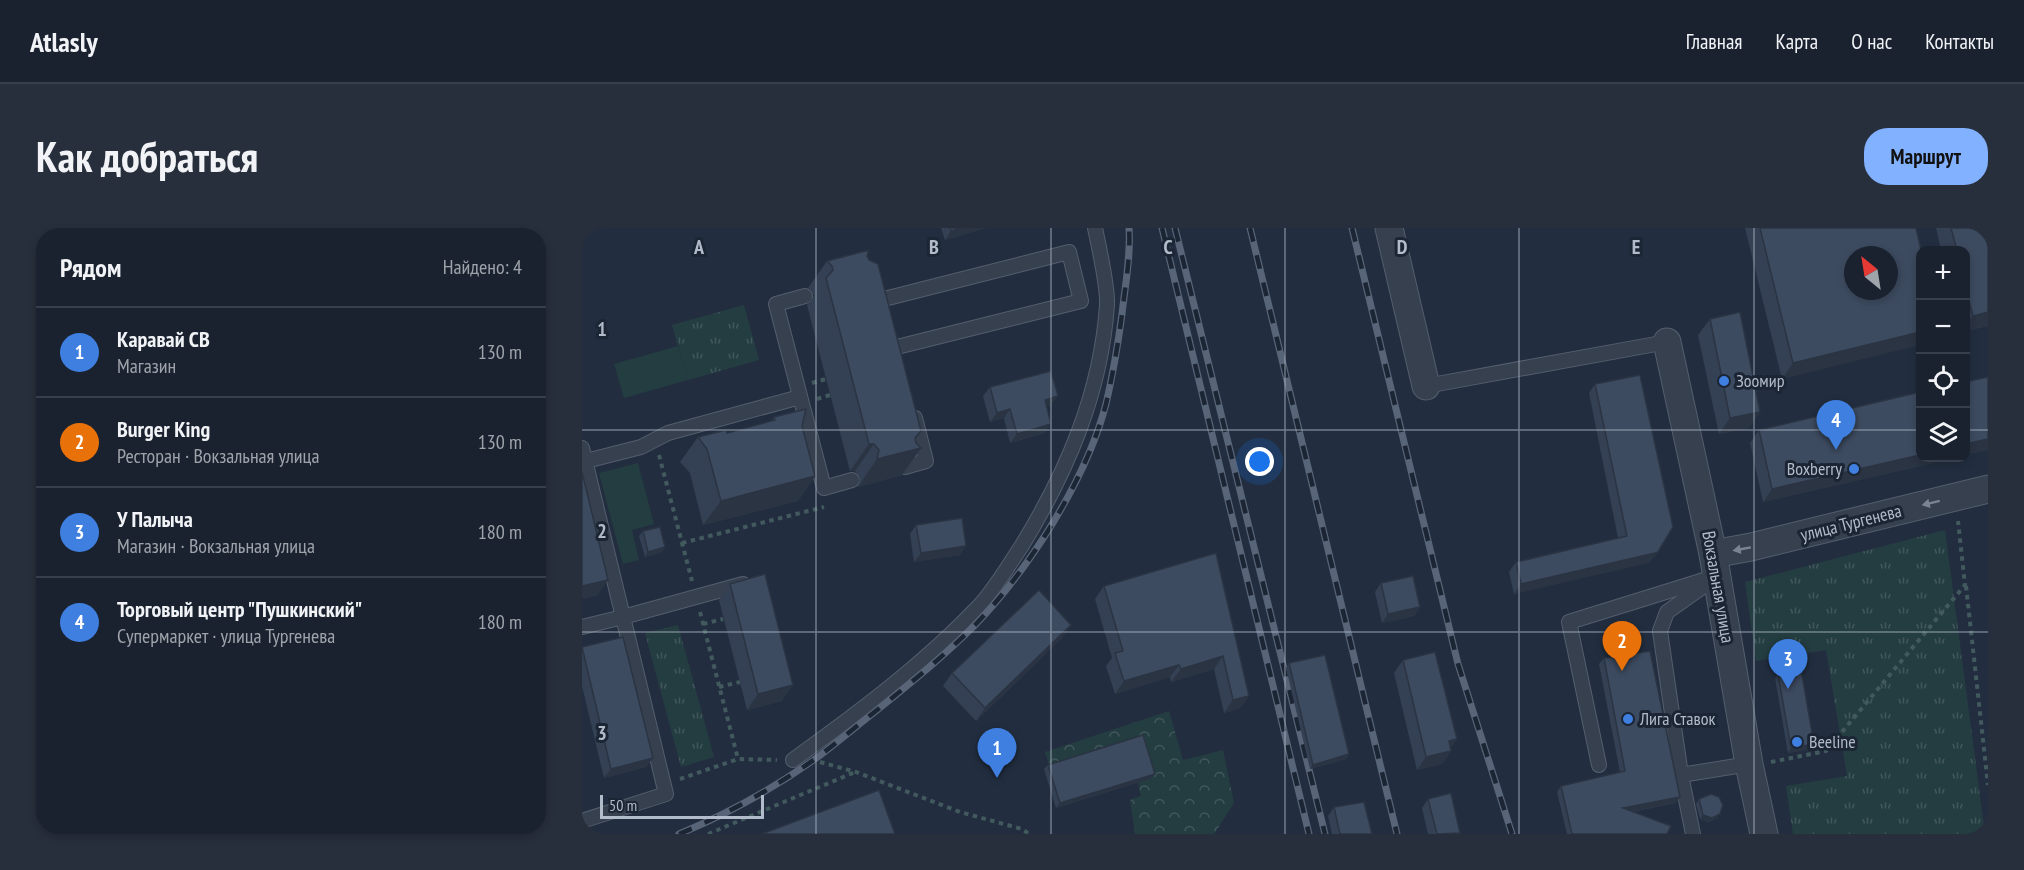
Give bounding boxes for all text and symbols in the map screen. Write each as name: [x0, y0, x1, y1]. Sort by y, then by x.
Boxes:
text: Atlasly: [30, 23, 98, 60]
text: Главная: [1686, 28, 1742, 55]
text: Карта: [1775, 28, 1818, 55]
text: О нас: [1851, 28, 1892, 55]
text: Контакты: [1925, 28, 1994, 55]
button: Маршрут: [1864, 128, 1988, 185]
text: Как добраться: [36, 129, 258, 184]
text: A: [693, 234, 705, 260]
text: B: [929, 234, 939, 260]
text: C: [1163, 234, 1173, 260]
text: D: [1397, 234, 1408, 260]
text: E: [1632, 234, 1640, 260]
north arrow: [1844, 246, 1898, 300]
map controls: [1916, 246, 1970, 462]
button: +: [1916, 246, 1970, 300]
text: Рядом: [60, 251, 121, 284]
text: Найдено: 4: [443, 254, 522, 280]
button: −: [1916, 300, 1970, 354]
text: 1: [597, 316, 607, 342]
text: Каравай СВ: [117, 325, 210, 353]
text: 1: [75, 339, 84, 365]
text: 130 m: [478, 339, 522, 365]
text: Магазин: [117, 353, 176, 379]
button: locate: [1916, 354, 1970, 408]
place label: Зоомир: [1736, 369, 1785, 392]
marker: Зоомир: [1717, 374, 1731, 388]
pin: 4: [1816, 400, 1856, 450]
button: layers: [1916, 408, 1970, 462]
text: Burger King: [117, 415, 210, 443]
text: 2: [75, 429, 84, 455]
text: 130 m: [478, 429, 522, 455]
text: Ресторан · Вокзальная улица: [117, 443, 319, 469]
your location: [1245, 447, 1274, 476]
place label: Boxberry: [1787, 457, 1842, 480]
marker: Boxberry: [1847, 462, 1861, 476]
street label: улица Тургенева: [1798, 499, 1904, 546]
one-way arrow: [1922, 499, 1940, 509]
text: У Палыча: [117, 505, 193, 533]
text: 2: [597, 518, 607, 544]
text: 3: [75, 519, 84, 545]
text: 180 m: [478, 519, 522, 545]
street label: Вокзальная улица: [1697, 529, 1740, 645]
text: Магазин · Вокзальная улица: [117, 533, 315, 559]
one-way arrow: [1732, 545, 1751, 554]
text: Торговый центр "Пушкинский": [117, 595, 362, 623]
text: 4: [75, 609, 84, 635]
text: 180 m: [478, 609, 522, 635]
pin: 2: [1602, 622, 1642, 671]
text: Супермаркет · улица Тургенева: [117, 623, 335, 649]
pin: 3: [1768, 640, 1808, 689]
place label: Лига Ставок: [1639, 707, 1716, 730]
marker: Лига Ставок: [1621, 712, 1635, 726]
text: 3: [597, 720, 607, 746]
pin: 1: [978, 728, 1016, 778]
place label: Beeline: [1809, 730, 1856, 753]
marker: Beeline: [1790, 735, 1804, 749]
scale bar: [600, 792, 764, 820]
text: 50 m: [609, 795, 637, 815]

